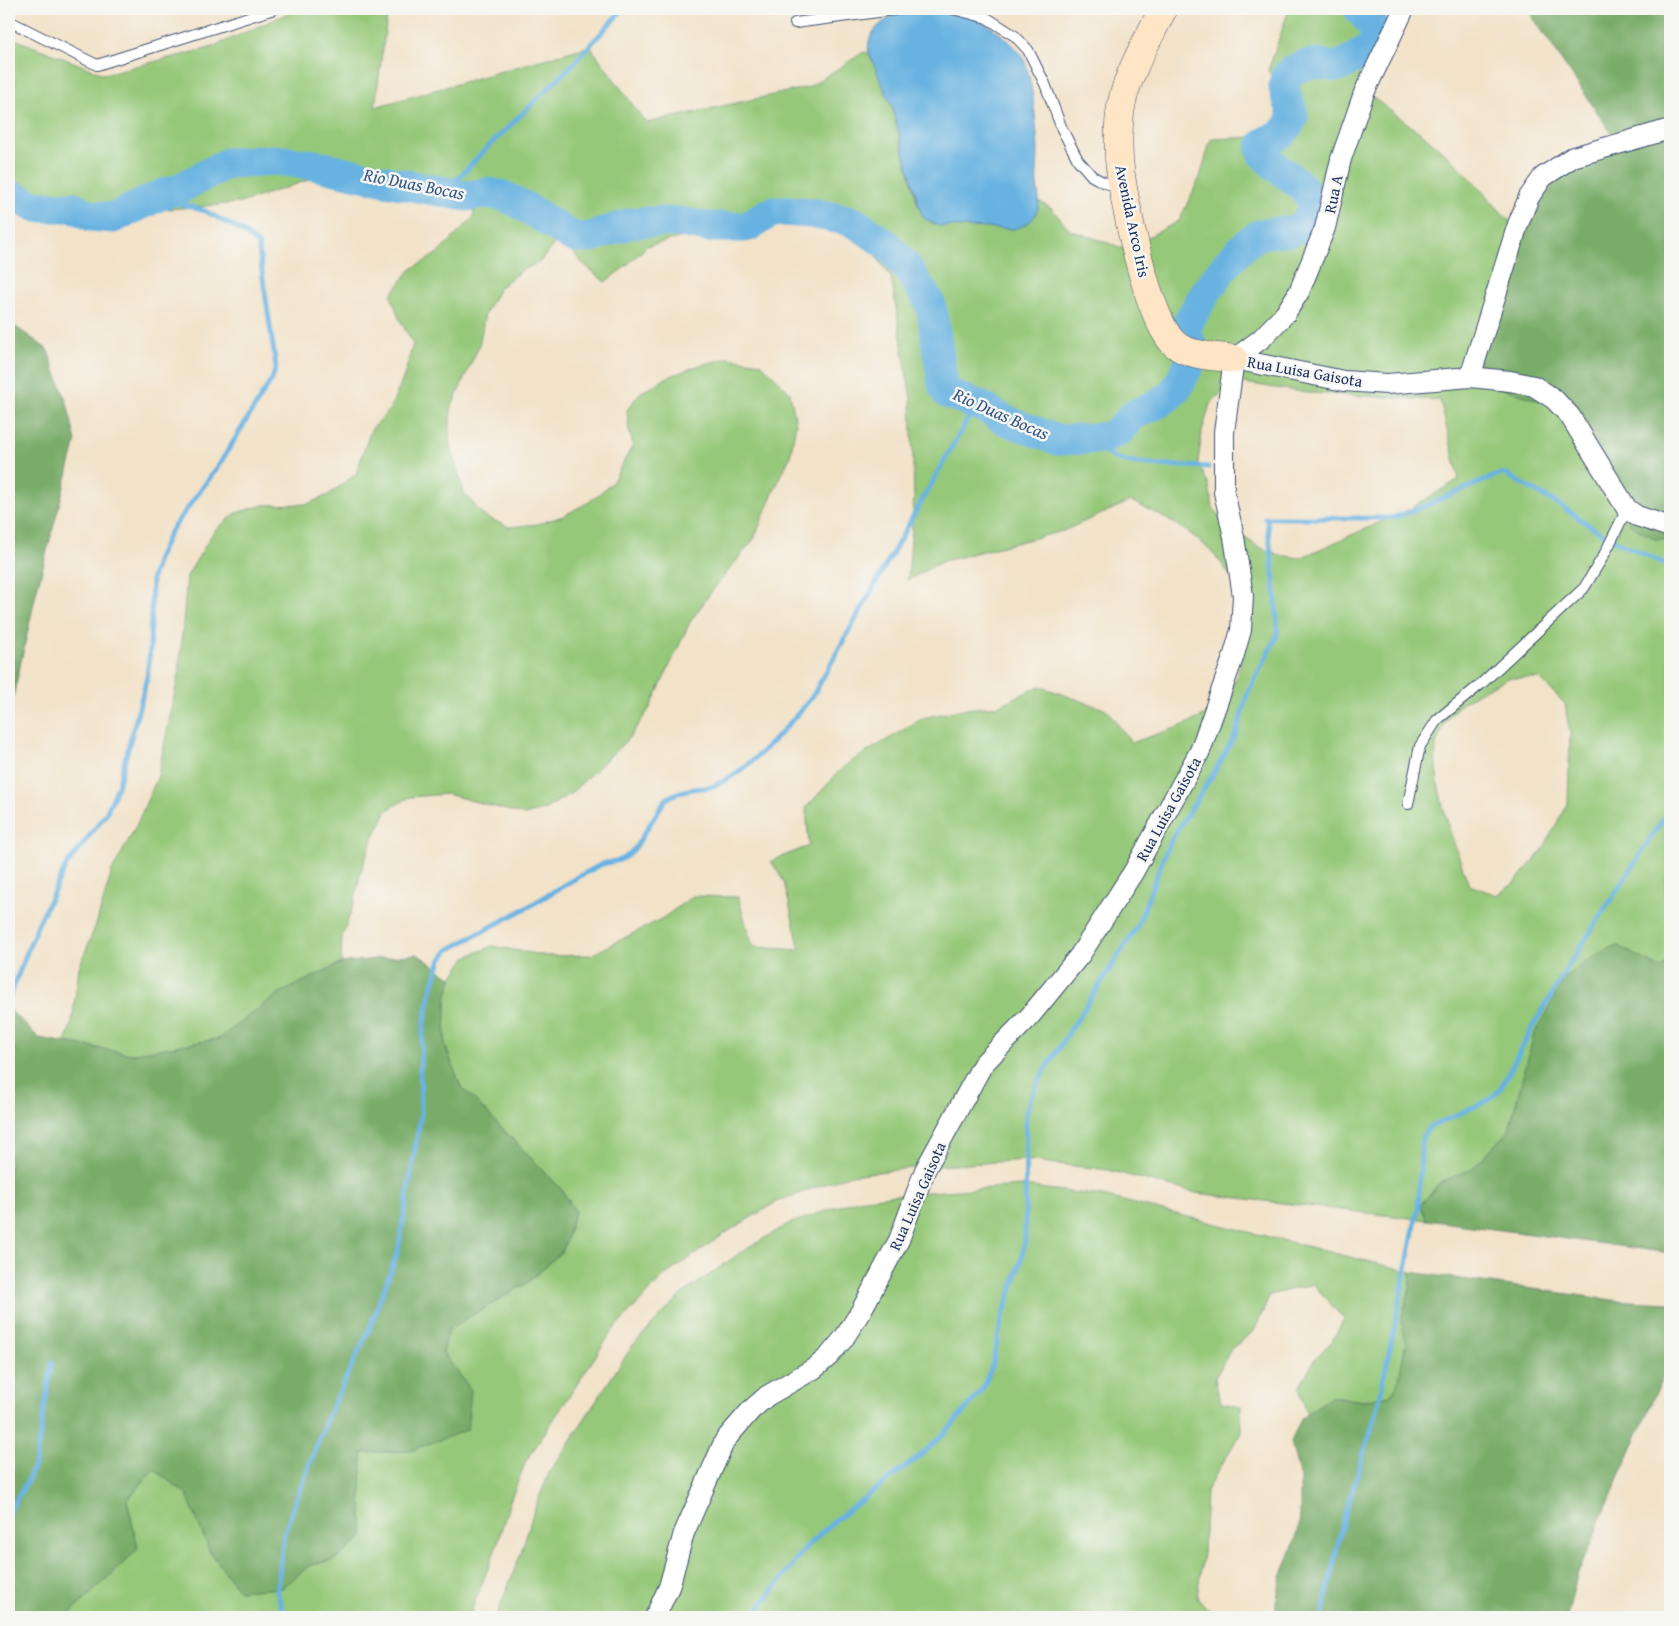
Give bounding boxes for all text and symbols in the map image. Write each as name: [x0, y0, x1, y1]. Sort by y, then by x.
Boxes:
water label: Rio Duas Bocas: [360, 160, 467, 207]
street label: Avenida Arco Iris: [1109, 163, 1157, 279]
street label: Rua A: [1317, 172, 1349, 215]
street label: Rua Luisa Gaisota: [1246, 349, 1365, 393]
water label: Rio Duas Bocas: [948, 380, 1054, 447]
street label: Rua Luisa Gaisota: [1129, 752, 1207, 866]
street label: Rua Luisa Gaisota: [882, 1137, 952, 1254]

